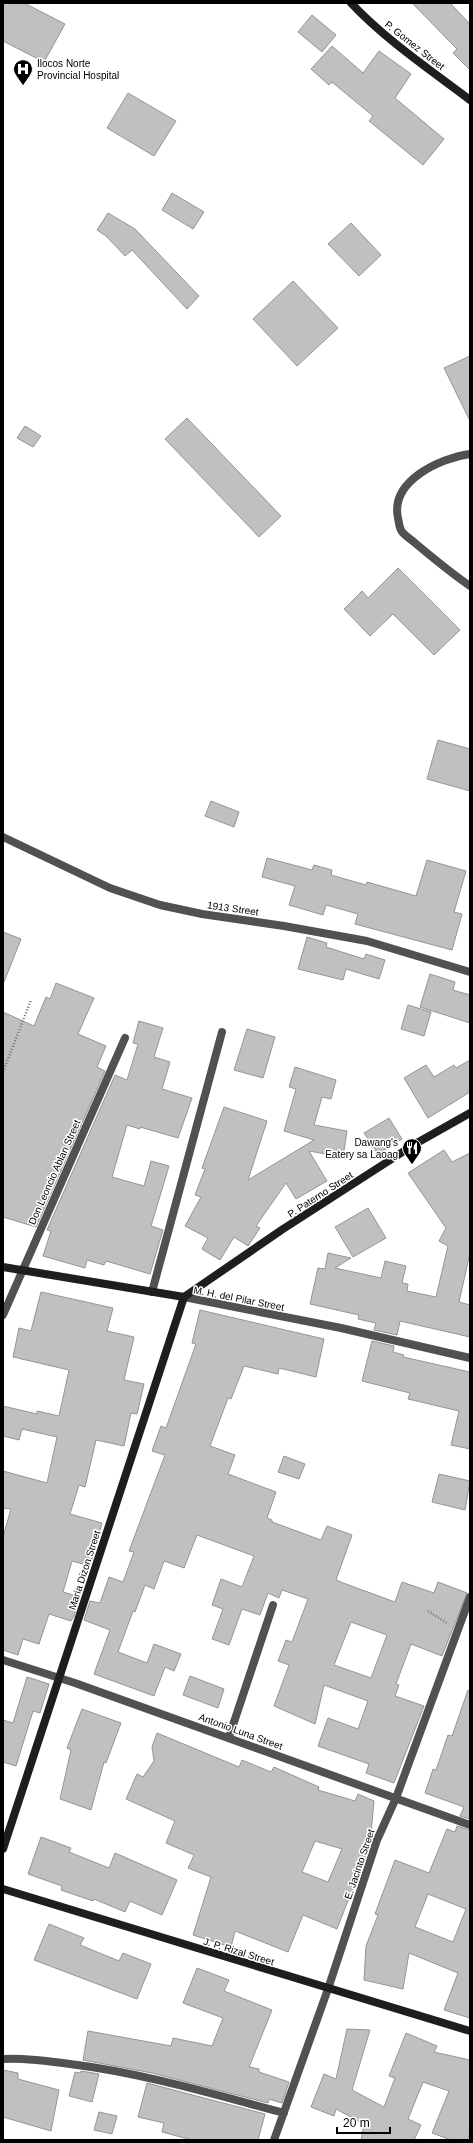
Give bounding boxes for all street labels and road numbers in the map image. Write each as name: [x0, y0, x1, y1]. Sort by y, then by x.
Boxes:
street label: P. Gomez Street: [383, 19, 447, 72]
street label: 1913 Street: [207, 899, 260, 918]
street label: Don Leoncio Ablan Street: [26, 1118, 83, 1226]
street label: P. Paterno Street: [286, 1169, 355, 1220]
street label: M. H. del Pilar Street: [193, 1284, 285, 1313]
street label: Maria Dizon Street: [66, 1529, 103, 1611]
street label: Antonio Luna Street: [197, 1711, 284, 1752]
street label: E. Jacinto Street: [342, 1827, 377, 1901]
street label: J. P. Rizal Street: [202, 1936, 276, 1967]

